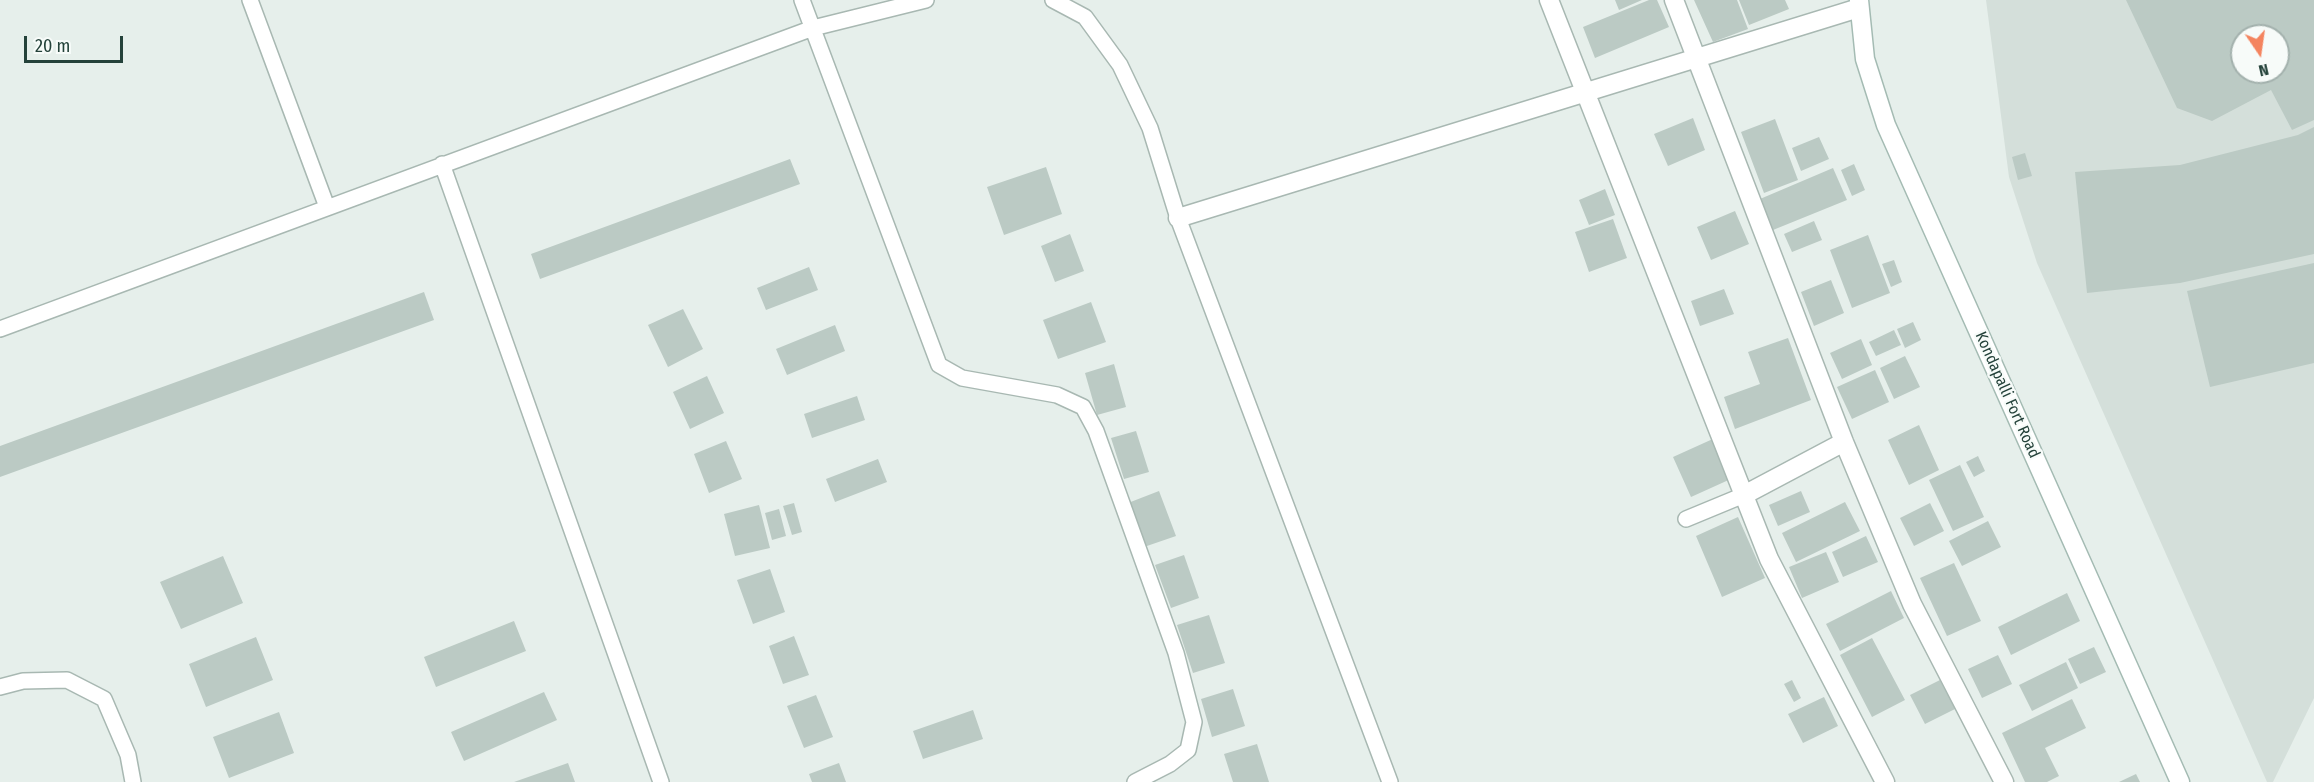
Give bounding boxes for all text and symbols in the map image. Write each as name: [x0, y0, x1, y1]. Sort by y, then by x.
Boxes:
scale bar: [27, 24, 126, 62]
north arrow: [2230, 24, 2290, 84]
text: 20 m: [35, 35, 70, 57]
text: N: [2257, 60, 2271, 80]
street label: Kondapalli Fort Road: [1970, 329, 2044, 461]

